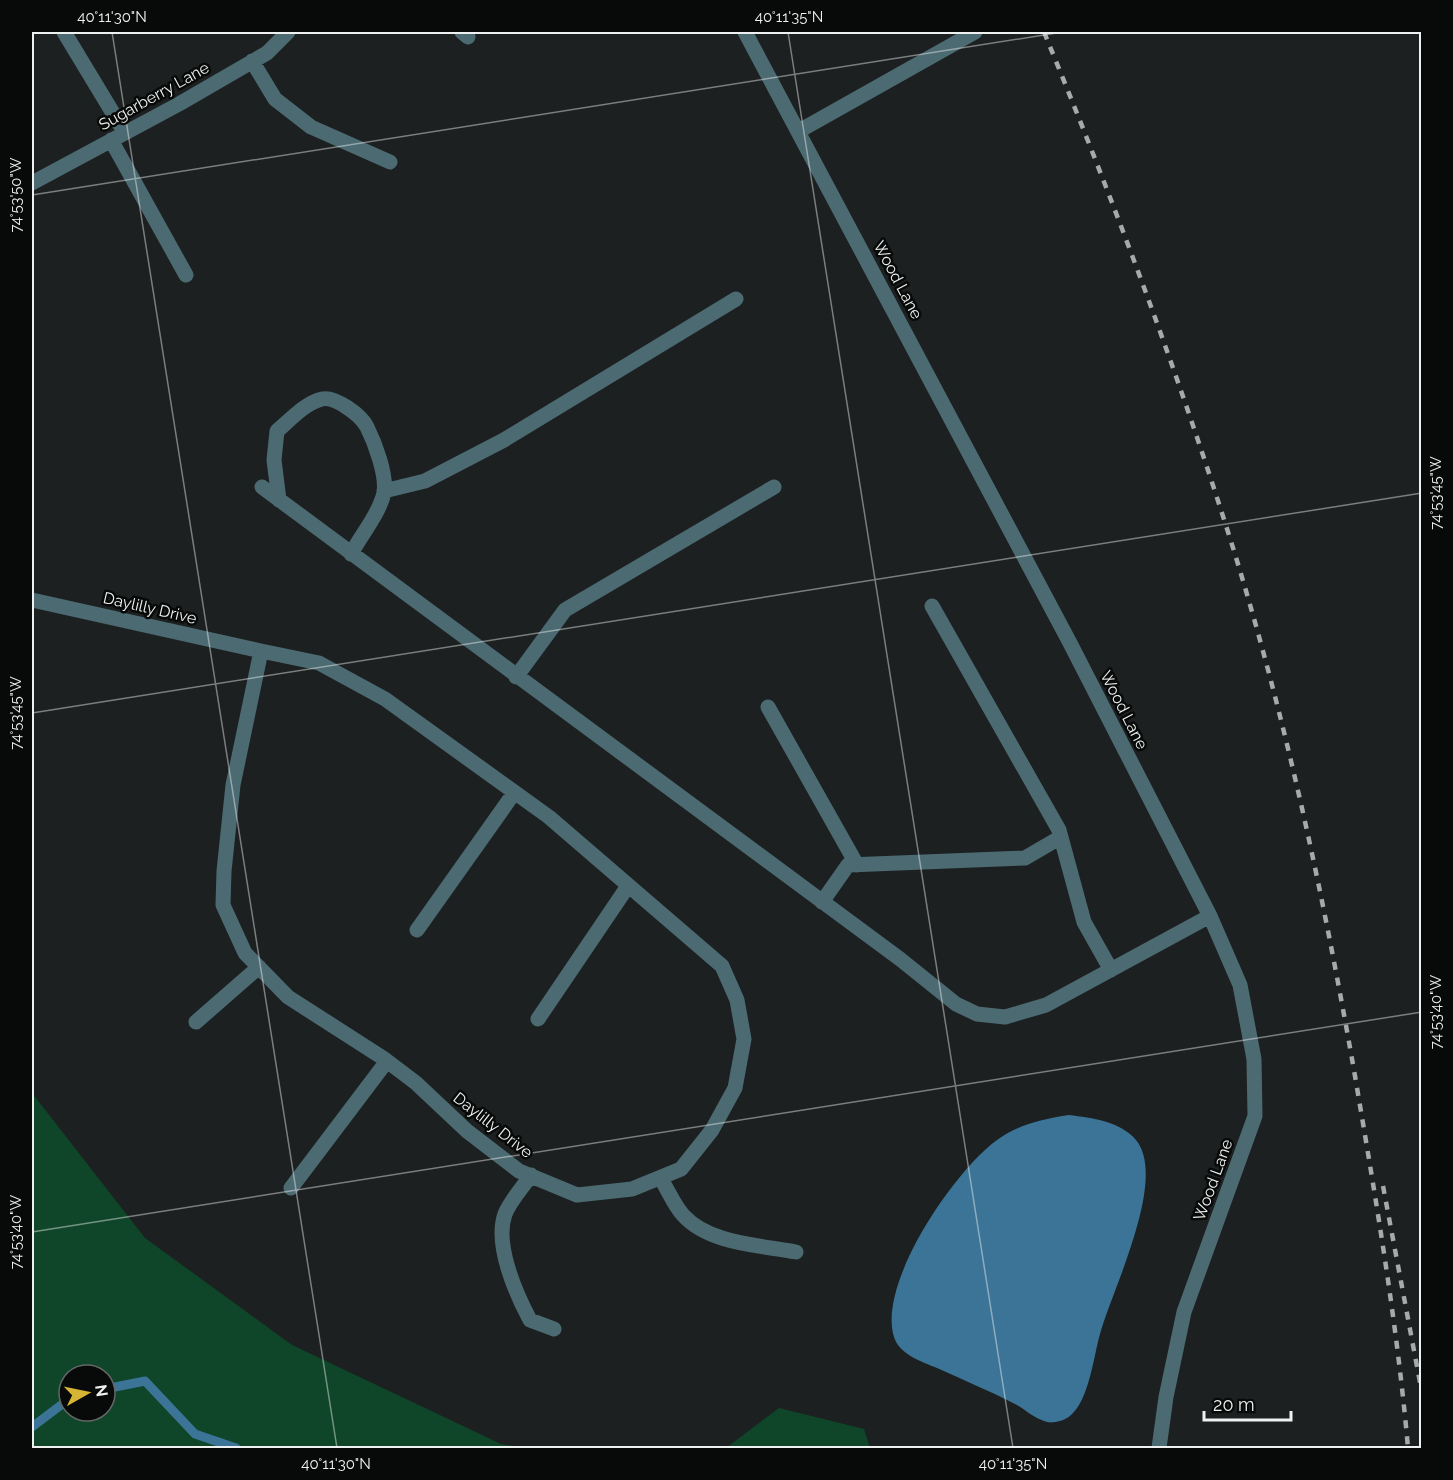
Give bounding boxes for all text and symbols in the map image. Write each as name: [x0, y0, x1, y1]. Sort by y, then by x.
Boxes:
text: 40°11'30"N: [77, 8, 147, 26]
text: 40°11'35"N: [755, 8, 823, 26]
street label: Sugarberry Lane: [96, 58, 212, 134]
text: 74°53'50"W: [7, 157, 25, 233]
street label: Wood Lane: [870, 238, 926, 322]
text: 74°53'45"W: [1427, 456, 1445, 530]
street label: Daylilly Drive: [101, 588, 199, 628]
street label: Wood Lane: [1096, 668, 1152, 752]
text: 74°53'45"W: [7, 676, 25, 750]
text: 74°53'40"W: [1427, 975, 1445, 1049]
street label: Daylilly Drive: [450, 1088, 536, 1162]
street label: Wood Lane: [1189, 1137, 1237, 1223]
text: 74°53'40"W: [7, 1195, 25, 1269]
north arrow: [57, 1363, 117, 1423]
text: N: [91, 1383, 112, 1398]
scale bar: [1204, 1384, 1291, 1422]
text: 20 m: [1213, 1394, 1255, 1415]
text: 40°11'30"N: [301, 1455, 371, 1473]
text: 40°11'35"N: [979, 1455, 1047, 1473]

